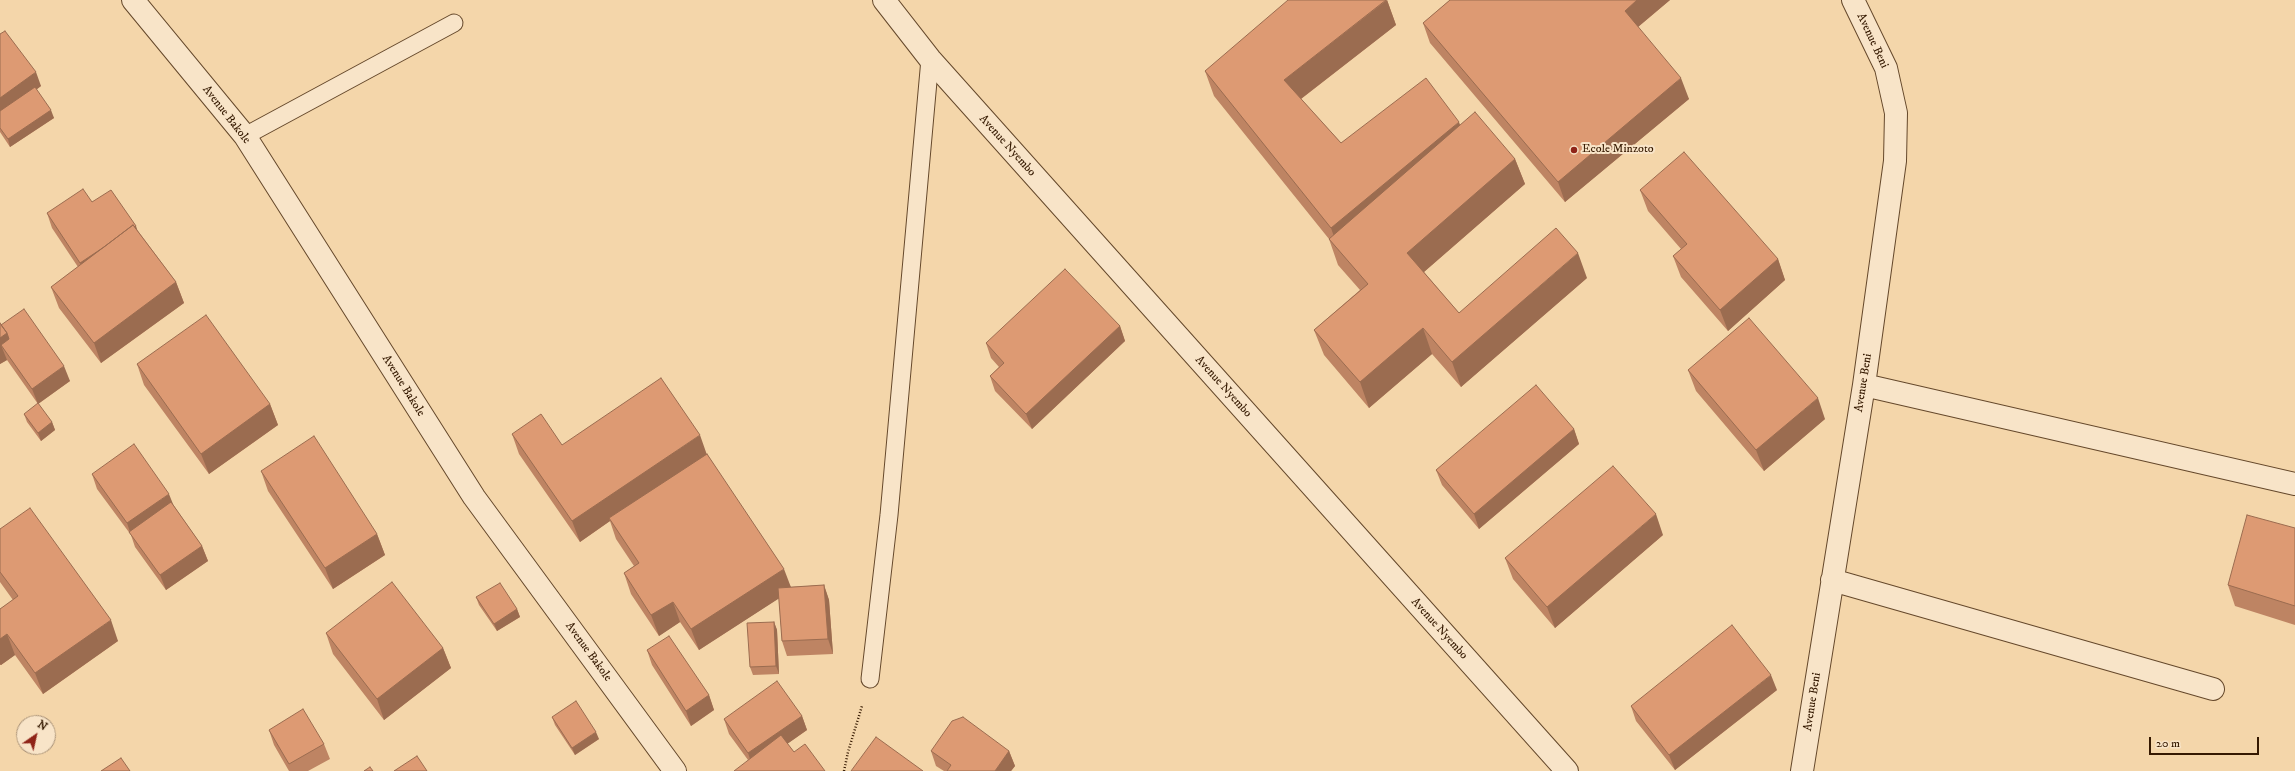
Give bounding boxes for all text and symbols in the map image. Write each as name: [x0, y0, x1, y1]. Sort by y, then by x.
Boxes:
street label: Avenue Beni: [1853, 11, 1891, 71]
street label: Avenue Bakole: [199, 83, 253, 147]
street label: Avenue Nyembo: [976, 112, 1038, 180]
place label: Ecole Minzoto: [1582, 143, 1654, 157]
marker: Ecole Minzoto: [1569, 145, 1579, 155]
street label: Avenue Bakole: [378, 352, 428, 420]
street label: Avenue Nyembo: [1192, 353, 1254, 421]
street label: Avenue Beni: [1852, 353, 1876, 413]
street label: Avenue Nyembo: [1408, 595, 1470, 663]
street label: Avenue Bakole: [562, 619, 614, 685]
street label: Avenue Beni: [1801, 672, 1825, 732]
north arrow: [16, 715, 56, 755]
text: N: [34, 718, 50, 734]
scale bar: [2151, 729, 2261, 755]
text: 20 m: [2156, 736, 2180, 751]

